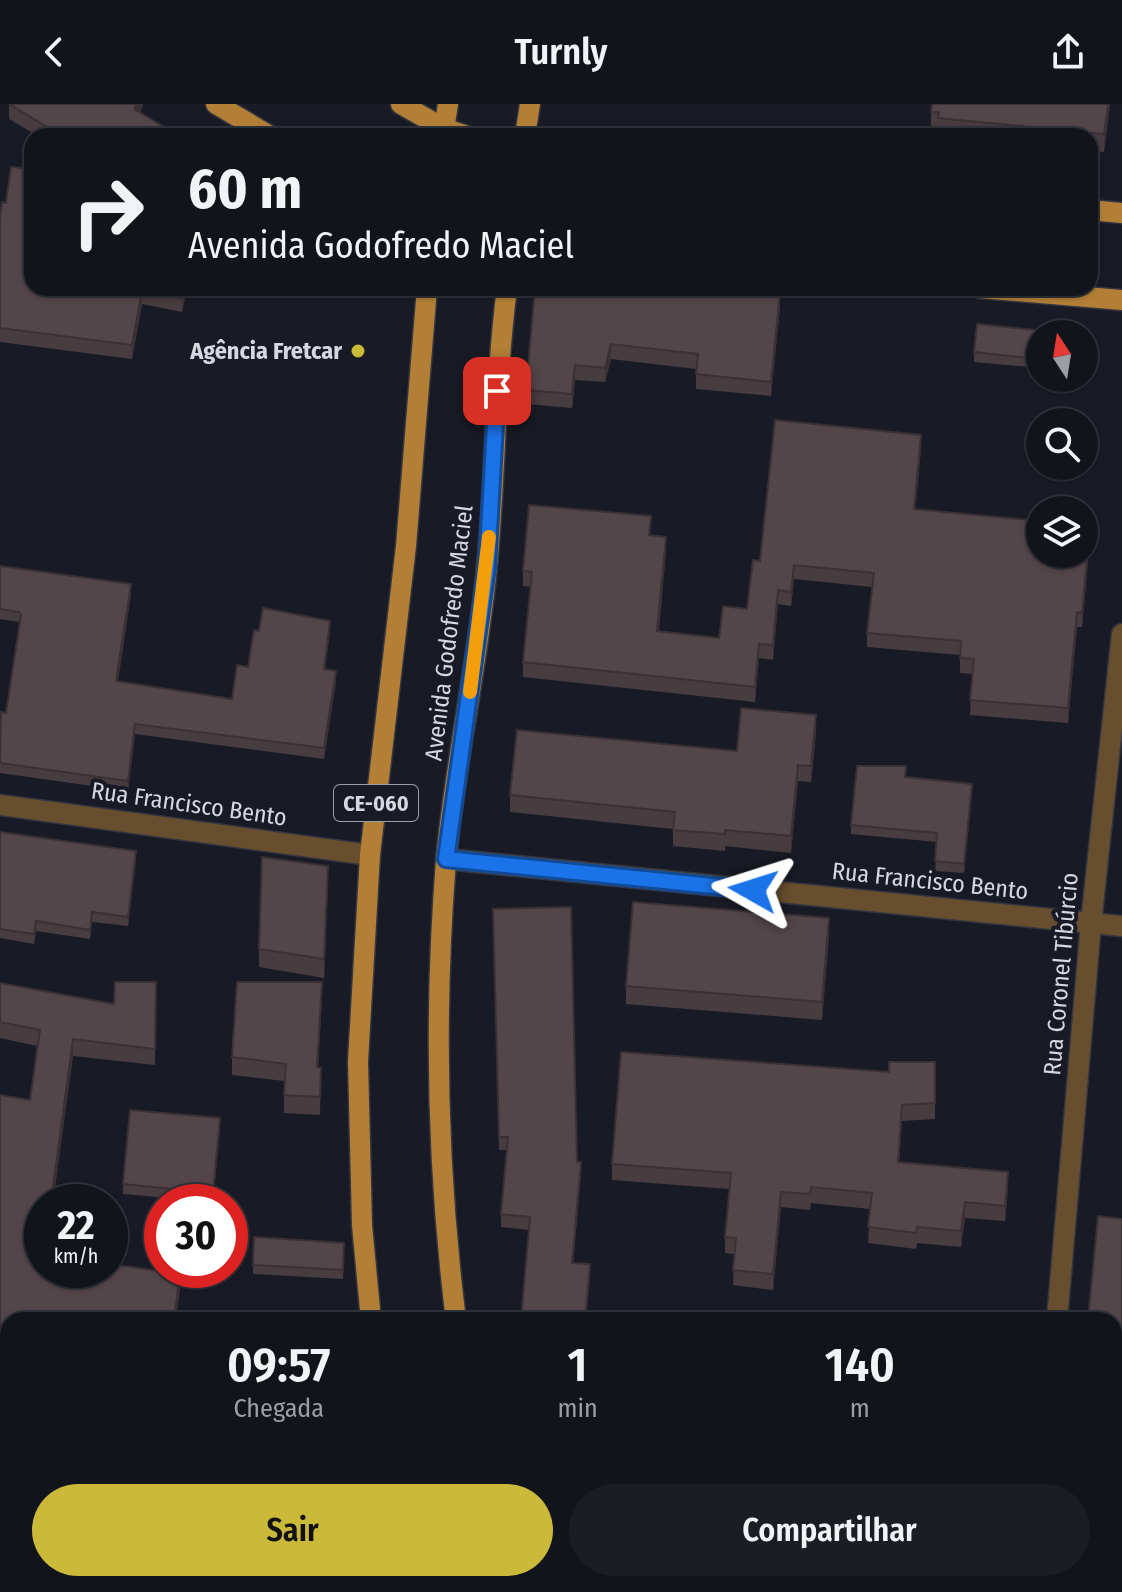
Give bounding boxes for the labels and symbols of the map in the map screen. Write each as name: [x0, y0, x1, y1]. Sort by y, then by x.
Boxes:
north arrow: [1026, 320, 1098, 392]
place label: Agência Fretcar: [189, 337, 342, 365]
marker: Agência Fretcar: [349, 342, 367, 360]
pin: [463, 357, 531, 425]
street label: Avenida Godofredo Maciel: [419, 504, 479, 762]
street label: Rua Francisco Bento: [89, 776, 289, 832]
road number: CE-060: [334, 785, 418, 821]
position arrow: [711, 848, 795, 932]
street label: Rua Francisco Bento: [831, 857, 1029, 905]
street label: Rua Coronel Tibúrcio: [1038, 872, 1084, 1076]
speed limit sign: 30: [144, 1184, 248, 1288]

